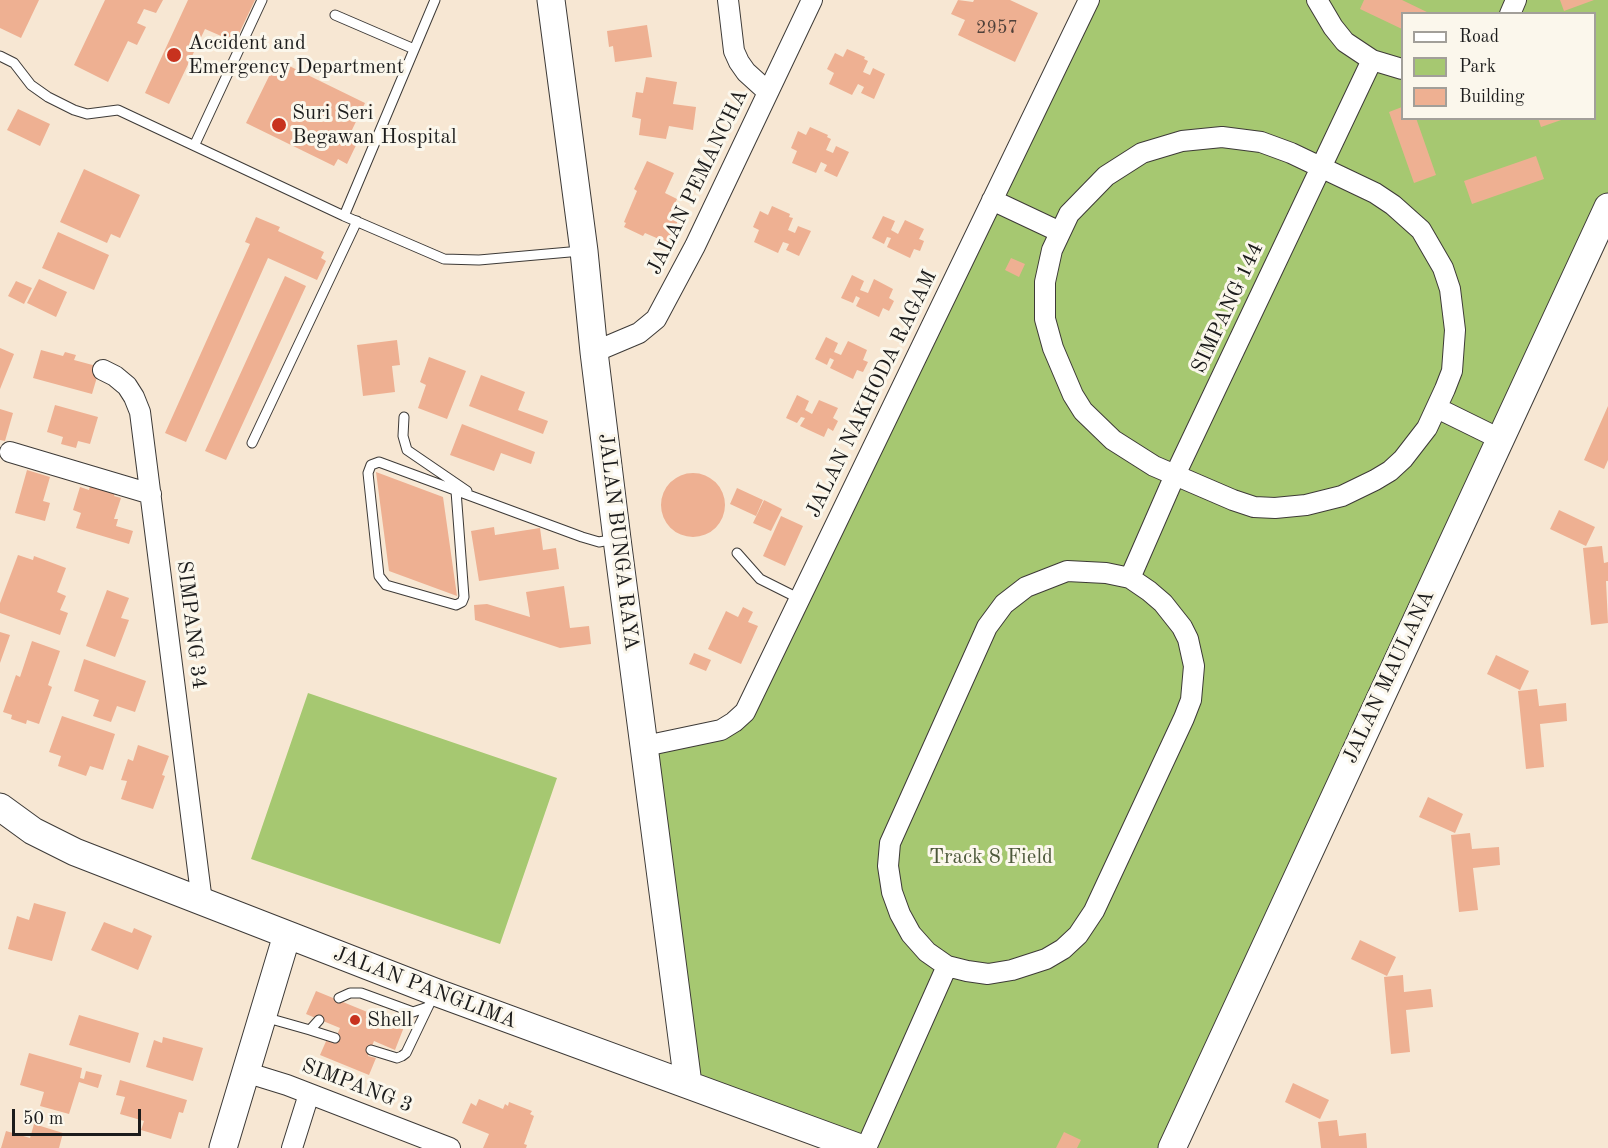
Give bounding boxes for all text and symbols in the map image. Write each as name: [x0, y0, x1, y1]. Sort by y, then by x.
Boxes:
legend: [1401, 12, 1596, 120]
house number: 2957: [976, 17, 1018, 39]
text: Road: [1459, 28, 1499, 46]
place label: Accident and Emergency Department: [188, 30, 404, 80]
marker: Accident and Emergency Department: [165, 46, 183, 64]
text: Park: [1459, 58, 1496, 76]
street label: JALAN PEMANCHA: [642, 85, 754, 279]
text: Building: [1459, 88, 1524, 106]
place label: Suri Seri Begawan Hospital: [292, 100, 457, 150]
marker: Suri Seri Begawan Hospital: [270, 116, 288, 134]
street label: SIMPANG 144: [1187, 239, 1269, 377]
street label: JALAN NAKHODA RAGAM: [801, 266, 943, 522]
street label: JALAN BUNGA RAYA: [592, 432, 644, 652]
street label: SIMPANG 34: [171, 559, 211, 691]
street label: JALAN MAULANA: [1338, 586, 1440, 768]
park label: Track 8 Field: [929, 844, 1053, 870]
street label: JALAN PANGLIMA: [330, 941, 520, 1035]
place label: Shell: [367, 1007, 412, 1033]
marker: Shell: [348, 1013, 362, 1027]
street label: SIMPANG 3: [298, 1053, 416, 1119]
scale bar: [15, 1097, 144, 1135]
text: 50 m: [23, 1110, 63, 1128]

